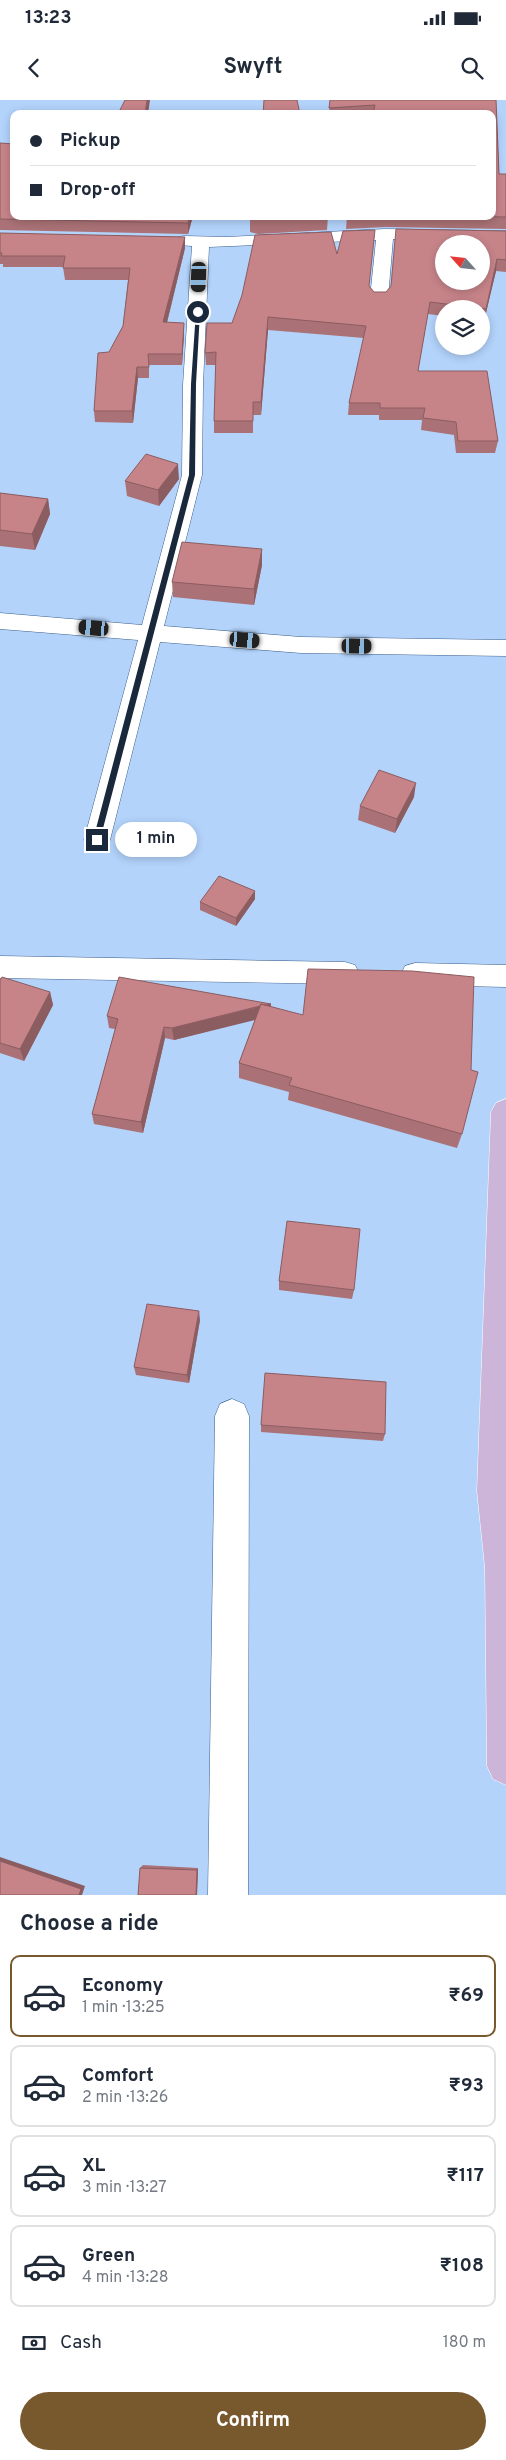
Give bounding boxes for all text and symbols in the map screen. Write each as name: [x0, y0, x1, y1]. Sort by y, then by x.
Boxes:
text: 13:23: [25, 6, 72, 30]
icon: back: [20, 54, 48, 82]
text: Swyft: [224, 54, 282, 81]
icon: search: [458, 54, 486, 82]
text: Pickup: [60, 129, 120, 153]
text: Drop-off: [60, 178, 135, 202]
north arrow: [435, 235, 490, 290]
map controls: [435, 235, 490, 355]
car: [190, 262, 207, 292]
button: layers: [435, 300, 490, 355]
route start: [187, 301, 209, 323]
car: [78, 619, 109, 637]
car: [229, 631, 260, 649]
car: [341, 638, 372, 654]
callout: 1 min: [114, 822, 197, 858]
route end: [86, 829, 108, 851]
text: 1 min: [137, 829, 175, 849]
text: Choose a ride: [20, 1911, 158, 1938]
icon: car: [22, 1974, 67, 2019]
text: Economy: [82, 1974, 163, 1998]
text: ₹69: [448, 1984, 484, 2008]
text: 1 min · 13:25: [82, 1998, 165, 2018]
icon: car: [22, 2064, 67, 2109]
text: Comfort: [82, 2064, 154, 2088]
text: ₹93: [448, 2074, 484, 2098]
text: 2 min · 13:26: [82, 2088, 168, 2108]
icon: car: [22, 2154, 67, 2199]
text: XL: [82, 2154, 105, 2178]
text: ₹117: [446, 2164, 484, 2188]
text: 3 min · 13:27: [82, 2178, 167, 2198]
icon: car: [22, 2244, 67, 2289]
text: Green: [82, 2244, 135, 2268]
text: ₹108: [439, 2254, 484, 2278]
text: 4 min · 13:28: [82, 2268, 169, 2288]
icon: cash: [20, 2329, 48, 2357]
text: Cash: [60, 2331, 102, 2355]
text: 180 m: [443, 2333, 486, 2353]
button: Confirm: [20, 2392, 486, 2450]

